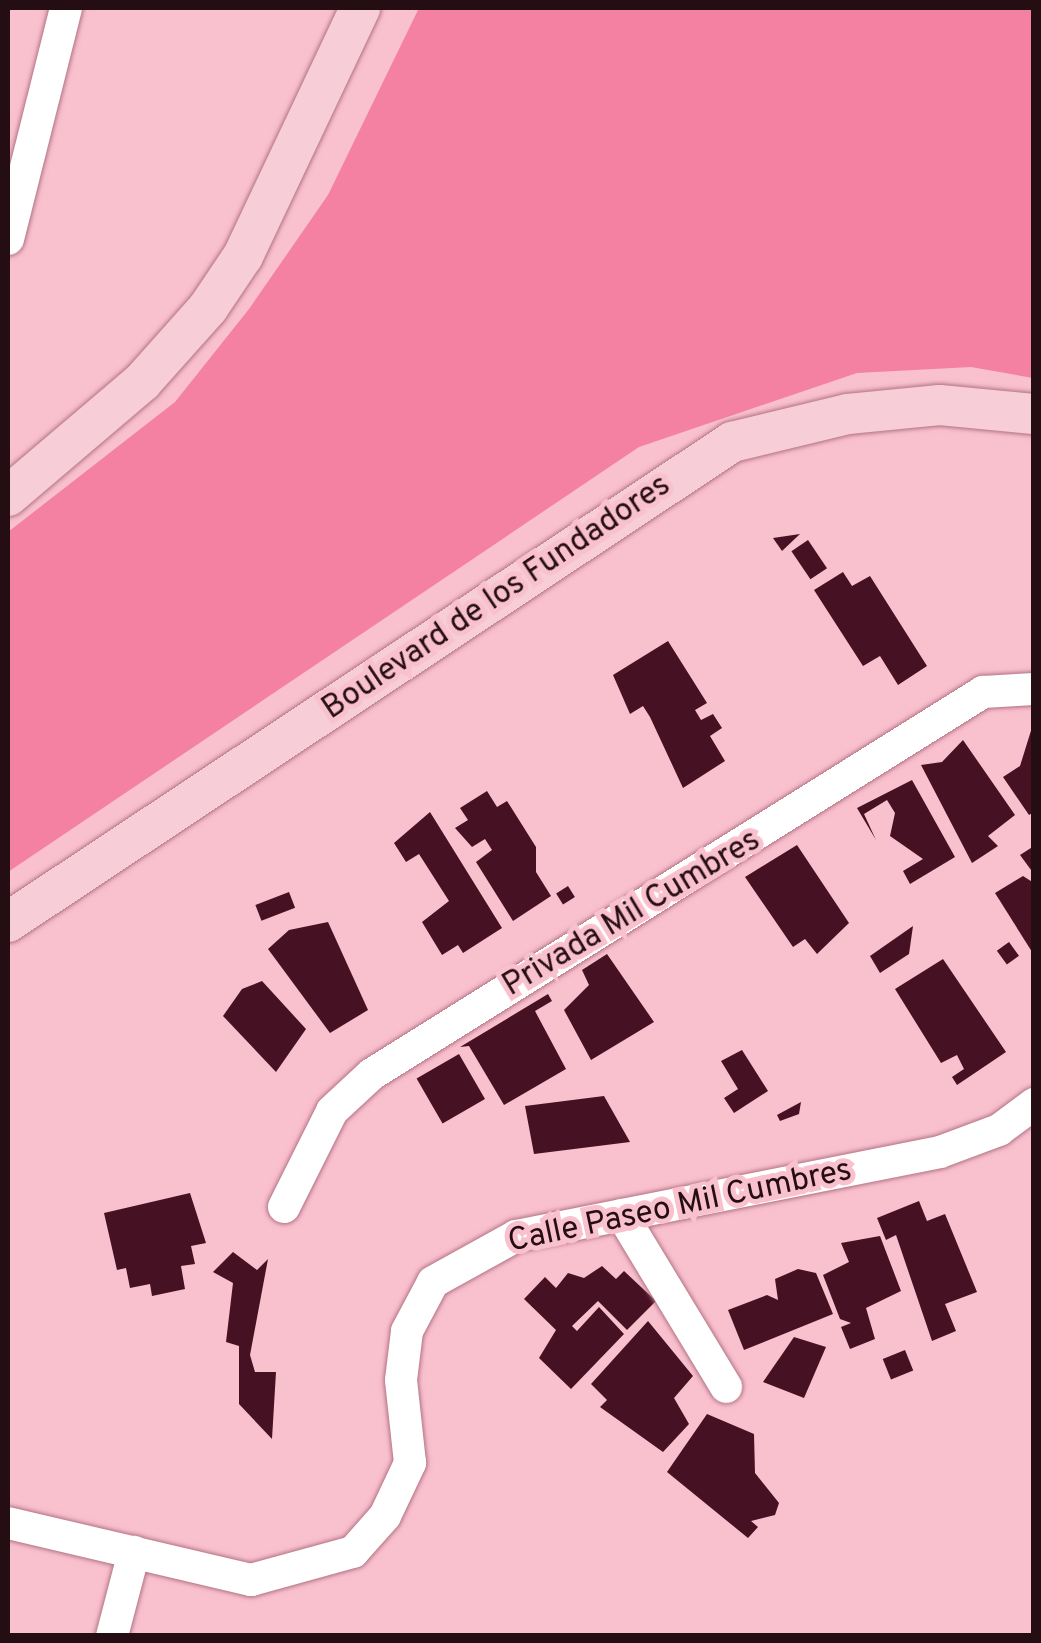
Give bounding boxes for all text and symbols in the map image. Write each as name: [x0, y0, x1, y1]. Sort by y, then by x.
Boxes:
street label: Boulevard de los Fundadores: [316, 467, 678, 729]
street label: Privada Mil Cumbres: [496, 822, 768, 1006]
street label: Calle Paseo Mil Cumbres: [505, 1152, 855, 1262]

